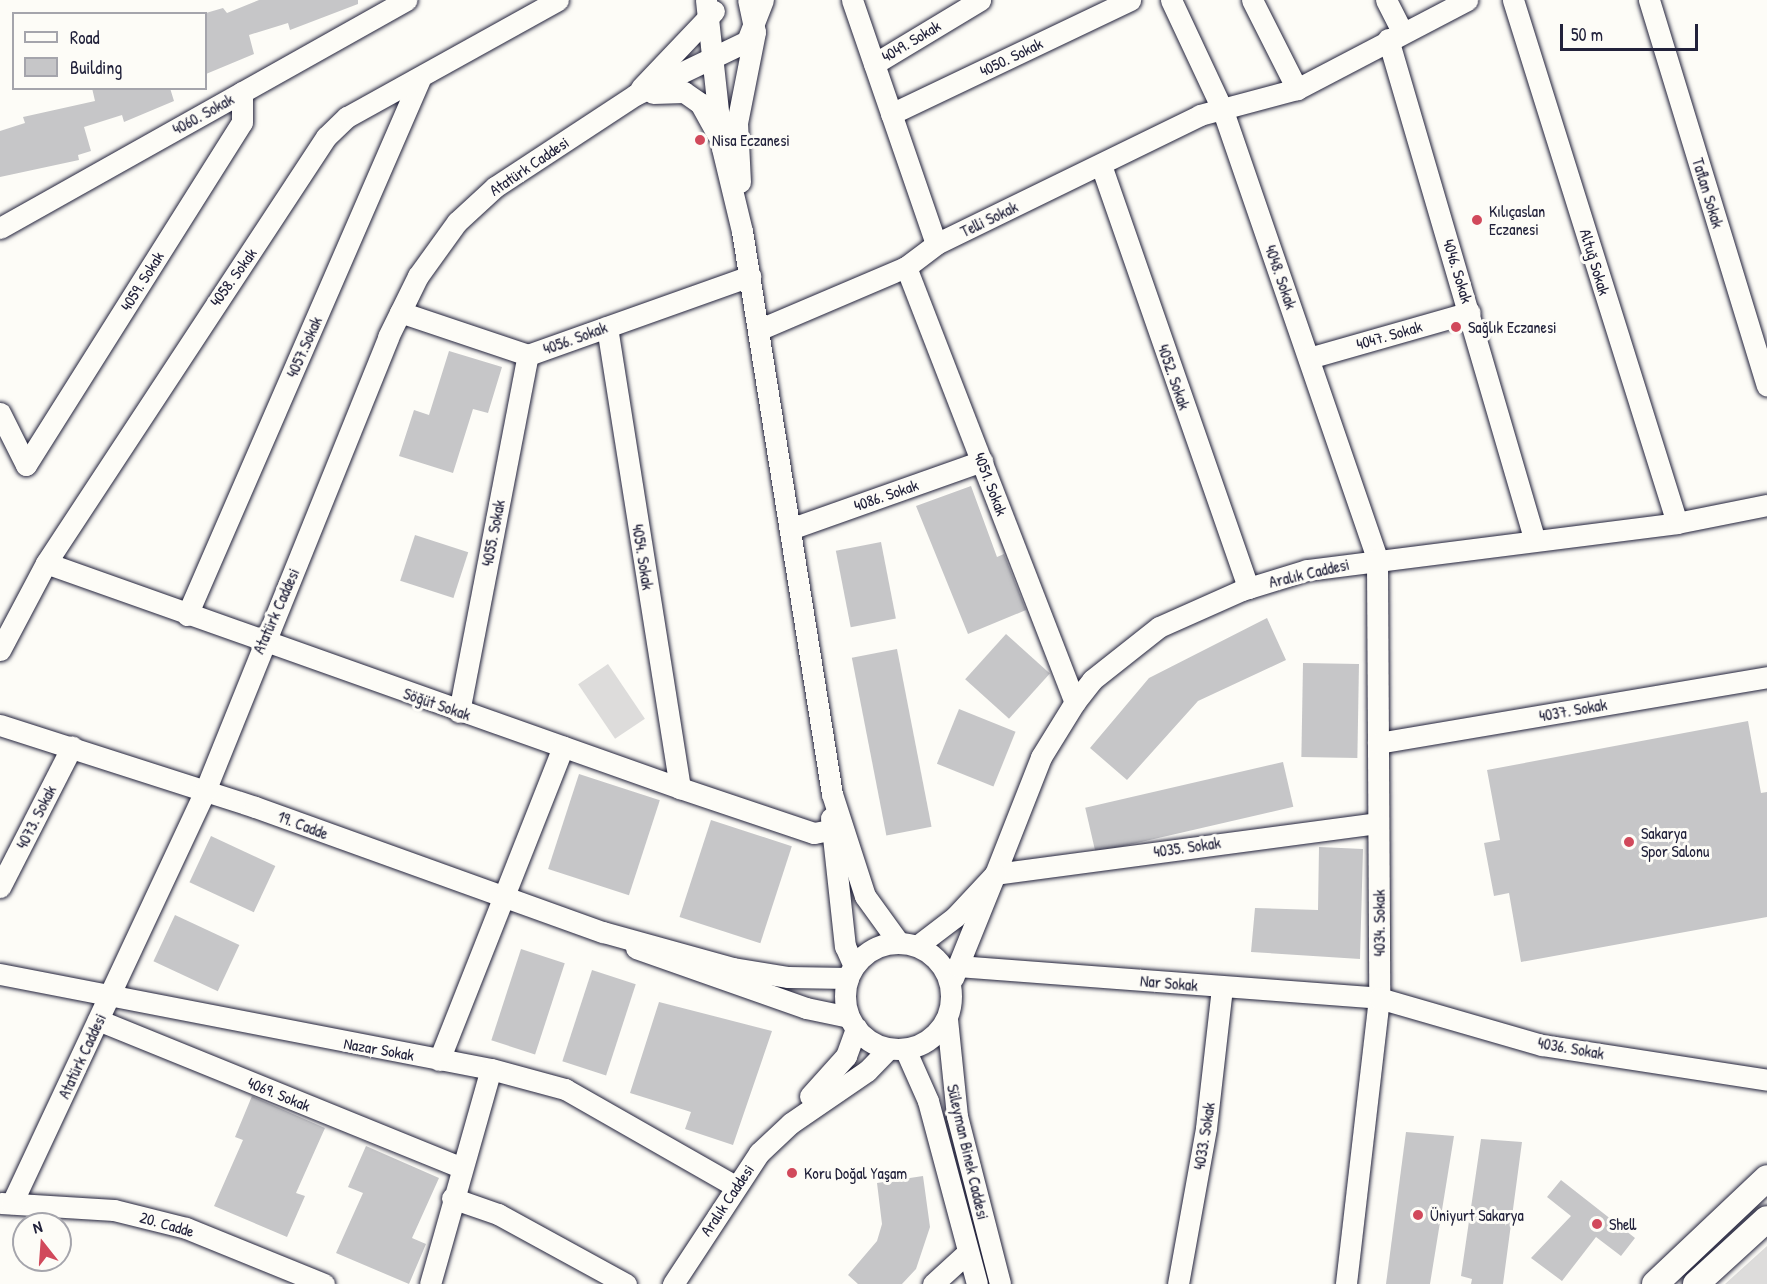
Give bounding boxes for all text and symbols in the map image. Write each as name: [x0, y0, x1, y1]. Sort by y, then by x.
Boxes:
legend: [12, 12, 207, 90]
scale bar: [1563, 12, 1701, 50]
street label: 4049. Sokak: [878, 16, 944, 66]
text: 50 m: [1571, 22, 1603, 47]
text: Road: [70, 25, 100, 50]
street label: 4050. Sokak: [976, 34, 1046, 80]
text: Building: [70, 55, 122, 80]
street label: 4060. Sokak: [169, 89, 237, 139]
place label: Nisa Eczanesi: [712, 130, 790, 150]
street label: Atatürk Caddesi: [486, 132, 572, 200]
marker: Nisa Eczanesi: [693, 133, 707, 147]
street label: Taflan Sokak: [1688, 156, 1728, 230]
street label: Telli Sokak: [957, 197, 1021, 241]
place label: Kılıçaslan Eczanesi: [1489, 201, 1545, 239]
marker: Kılıçaslan Eczanesi: [1470, 213, 1484, 227]
street label: Altuğ Sokak: [1576, 227, 1614, 297]
street label: 4046. Sokak: [1439, 237, 1477, 305]
street label: 4048. Sokak: [1261, 242, 1301, 312]
street label: 4058. Sokak: [205, 244, 261, 310]
street label: 4059. Sokak: [116, 248, 168, 314]
street label: 4057.Sokak: [282, 314, 326, 380]
street label: 4047. Sokak: [1354, 316, 1424, 354]
place label: Sağlık Eczanesi: [1468, 317, 1557, 337]
street label: 4056. Sokak: [540, 318, 610, 358]
marker: Sağlık Eczanesi: [1449, 320, 1463, 334]
street label: 4052. Sokak: [1154, 342, 1194, 412]
street label: 4051. Sokak: [970, 450, 1012, 518]
street label: 4086. Sokak: [851, 475, 921, 515]
street label: 4055. Sokak: [477, 498, 509, 568]
street label: 4054. Sokak: [628, 523, 658, 591]
street label: Aralık Caddesi: [1267, 554, 1351, 592]
street label: Atatürk Caddesi: [249, 565, 303, 657]
street label: Söğüt Sokak: [401, 684, 473, 724]
street label: 4037. Sokak: [1538, 695, 1608, 725]
street label: 4073. Sokak: [12, 782, 60, 852]
street label: 19. Cadde: [275, 807, 331, 843]
place label: Sakarya Spor Salonu: [1641, 823, 1709, 861]
street label: 4035. Sokak: [1152, 833, 1222, 861]
marker: Sakarya Spor Salonu: [1622, 835, 1636, 849]
street label: 4034. Sokak: [1369, 890, 1389, 956]
street label: Nar Sokak: [1139, 971, 1199, 995]
street label: Atatürk Caddesi: [54, 1010, 110, 1102]
street label: Nazar Sokak: [342, 1033, 416, 1065]
street label: 4036. Sokak: [1536, 1033, 1606, 1063]
street label: 4069. Sokak: [245, 1073, 313, 1115]
street label: Süleyman Binek Caddesi: [943, 1082, 993, 1222]
street label: 4033. Sokak: [1189, 1101, 1219, 1171]
street label: Aralık Caddesi: [696, 1161, 758, 1239]
place label: Koru Doğal Yaşam: [804, 1163, 907, 1183]
marker: Koru Doğal Yaşam: [785, 1166, 799, 1180]
place label: Üniyurt Sakarya: [1430, 1205, 1524, 1225]
street label: 20. Cadde: [138, 1207, 196, 1241]
marker: Üniyurt Sakarya: [1411, 1208, 1425, 1222]
north arrow: [12, 1212, 72, 1272]
place label: Shell: [1609, 1214, 1636, 1234]
text: N: [30, 1215, 45, 1238]
marker: Shell: [1590, 1217, 1604, 1231]

